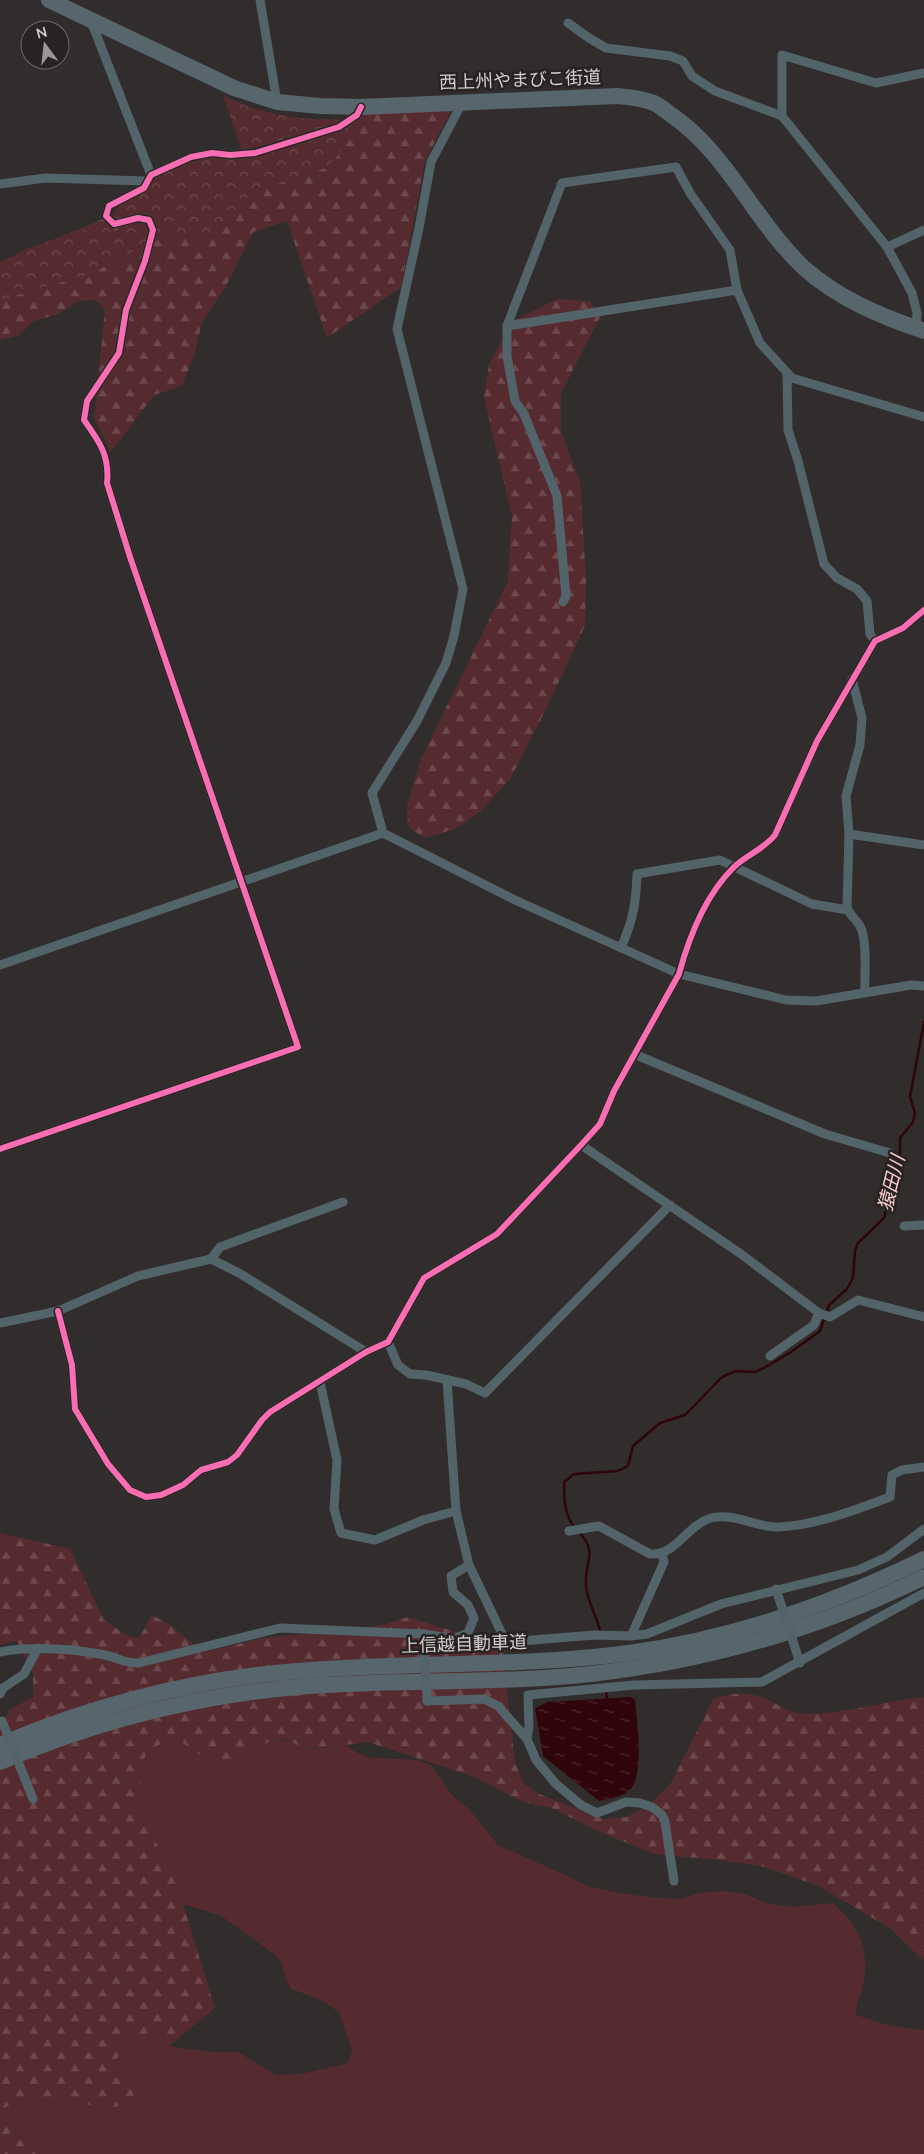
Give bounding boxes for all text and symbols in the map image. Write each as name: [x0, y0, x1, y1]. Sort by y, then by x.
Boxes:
north arrow: [20, 20, 70, 70]
text: N: [34, 22, 49, 43]
street label: 西上州やまびこ街道: [439, 65, 601, 94]
water label: 猿田川: [872, 1151, 910, 1214]
street label: 上信越自動車道: [401, 1630, 527, 1657]

